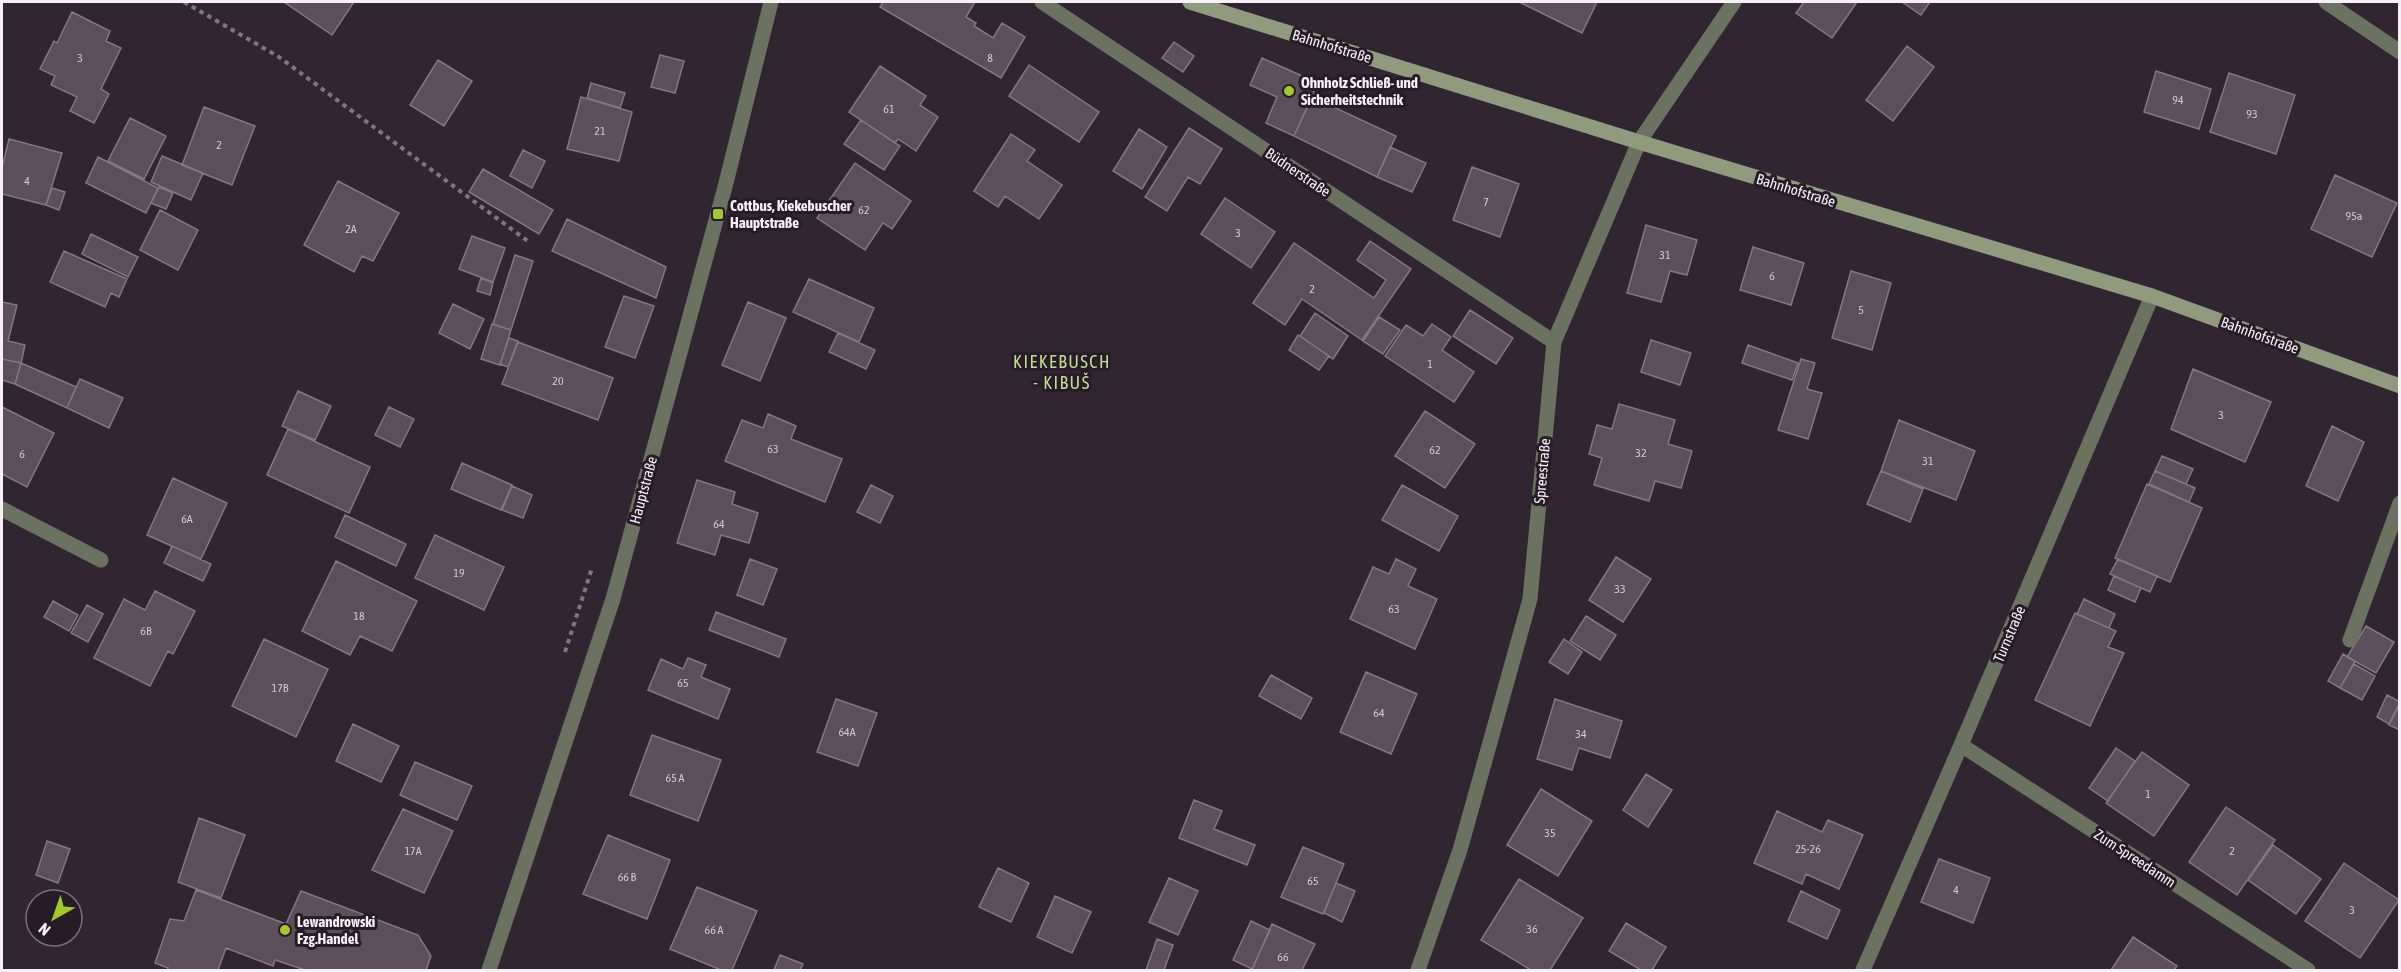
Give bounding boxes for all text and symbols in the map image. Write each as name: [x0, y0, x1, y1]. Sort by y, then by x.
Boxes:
street label: Bahnhofstraße: [1290, 26, 1374, 66]
house number: 3: [77, 51, 83, 65]
house number: 8: [987, 51, 993, 65]
place label: Ohnholz Schließ- und Sicherheitstechnik: [1301, 74, 1418, 108]
marker: Ohnholz Schließ- und Sicherheitstechnik: [1282, 84, 1296, 98]
house number: 94: [2172, 93, 2184, 107]
house number: 61: [883, 102, 895, 116]
house number: 93: [2246, 107, 2258, 121]
house number: 21: [594, 124, 606, 138]
house number: 2: [216, 138, 222, 152]
street label: Büdnerstraße: [1262, 144, 1334, 200]
street label: Bahnhofstraße: [1754, 170, 1838, 210]
house number: 4: [24, 174, 30, 188]
house number: 7: [1483, 195, 1489, 209]
place label: Cottbus, Kiekebuscher Hauptstraße: [730, 197, 852, 231]
house number: 62: [858, 203, 870, 217]
marker: Cottbus, Kiekebuscher Hauptstraße: [711, 207, 725, 221]
house number: 95a: [2346, 209, 2362, 223]
house number: 2A: [345, 222, 357, 236]
house number: 3: [1235, 226, 1241, 240]
house number: 31: [1659, 248, 1671, 262]
house number: 6: [1769, 269, 1775, 283]
house number: 2: [1309, 282, 1315, 296]
house number: 5: [1858, 303, 1864, 317]
street label: Bahnhofstraße: [2219, 313, 2301, 357]
district label: KIEKEBUSCH - KIBUŠ: [1013, 351, 1111, 393]
house number: 1: [1427, 357, 1433, 371]
house number: 20: [552, 374, 564, 388]
house number: 3: [2218, 408, 2224, 422]
street label: Spreestraße: [1531, 437, 1553, 505]
house number: 63: [767, 442, 779, 456]
house number: 62: [1429, 443, 1441, 457]
house number: 32: [1635, 446, 1647, 460]
house number: 6: [19, 447, 25, 461]
street label: Hauptstraße: [626, 454, 660, 526]
house number: 31: [1922, 454, 1934, 468]
house number: 6A: [181, 512, 193, 526]
house number: 64: [713, 517, 725, 531]
house number: 19: [453, 566, 465, 580]
house number: 33: [1614, 582, 1626, 596]
house number: 63: [1388, 602, 1400, 616]
street label: Turnstraße: [1990, 603, 2028, 665]
house number: 18: [353, 609, 365, 623]
house number: 6B: [140, 624, 152, 638]
house number: 65: [677, 676, 689, 690]
house number: 17B: [272, 681, 289, 695]
house number: 64: [1373, 706, 1385, 720]
house number: 64A: [838, 725, 856, 739]
house number: 34: [1575, 727, 1587, 741]
house number: 65 A: [666, 771, 685, 785]
house number: 1: [2145, 787, 2151, 801]
street label: Zum Spreedamm: [2091, 825, 2179, 891]
house number: 35: [1544, 826, 1556, 840]
house number: 25-26: [1795, 842, 1821, 856]
house number: 17A: [404, 844, 422, 858]
house number: 2: [2229, 844, 2235, 858]
house number: 66 B: [618, 870, 637, 884]
house number: 65: [1307, 874, 1319, 888]
house number: 4: [1953, 883, 1959, 897]
north arrow: [24, 888, 84, 948]
house number: 3: [2349, 903, 2355, 917]
place label: Lewandrowski Fzg.Handel: [297, 913, 375, 947]
text: N: [35, 920, 54, 939]
house number: 36: [1526, 922, 1538, 936]
marker: Lewandrowski Fzg.Handel: [278, 923, 292, 937]
house number: 66 A: [705, 923, 724, 937]
house number: 66: [1277, 950, 1289, 964]

